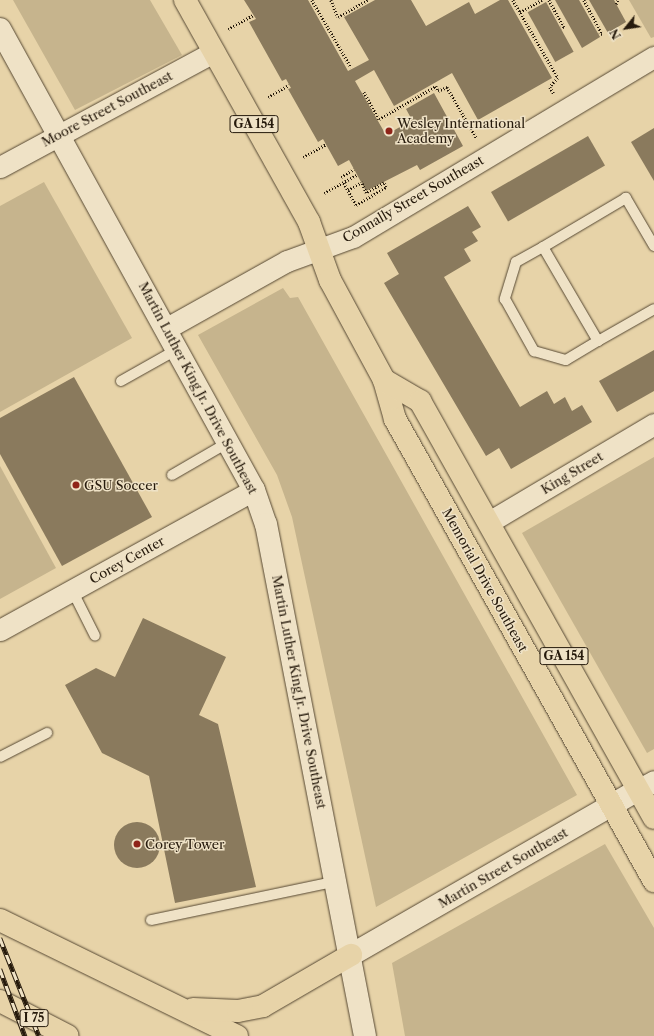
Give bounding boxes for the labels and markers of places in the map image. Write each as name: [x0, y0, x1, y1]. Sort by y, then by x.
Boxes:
place label: Wesley International Academy: [397, 116, 525, 147]
marker: Wesley International Academy: [384, 126, 394, 136]
place label: GSU Soccer: [84, 477, 158, 493]
marker: GSU Soccer: [71, 480, 81, 490]
place label: Corey Tower: [145, 836, 225, 852]
marker: Corey Tower: [132, 839, 142, 849]

